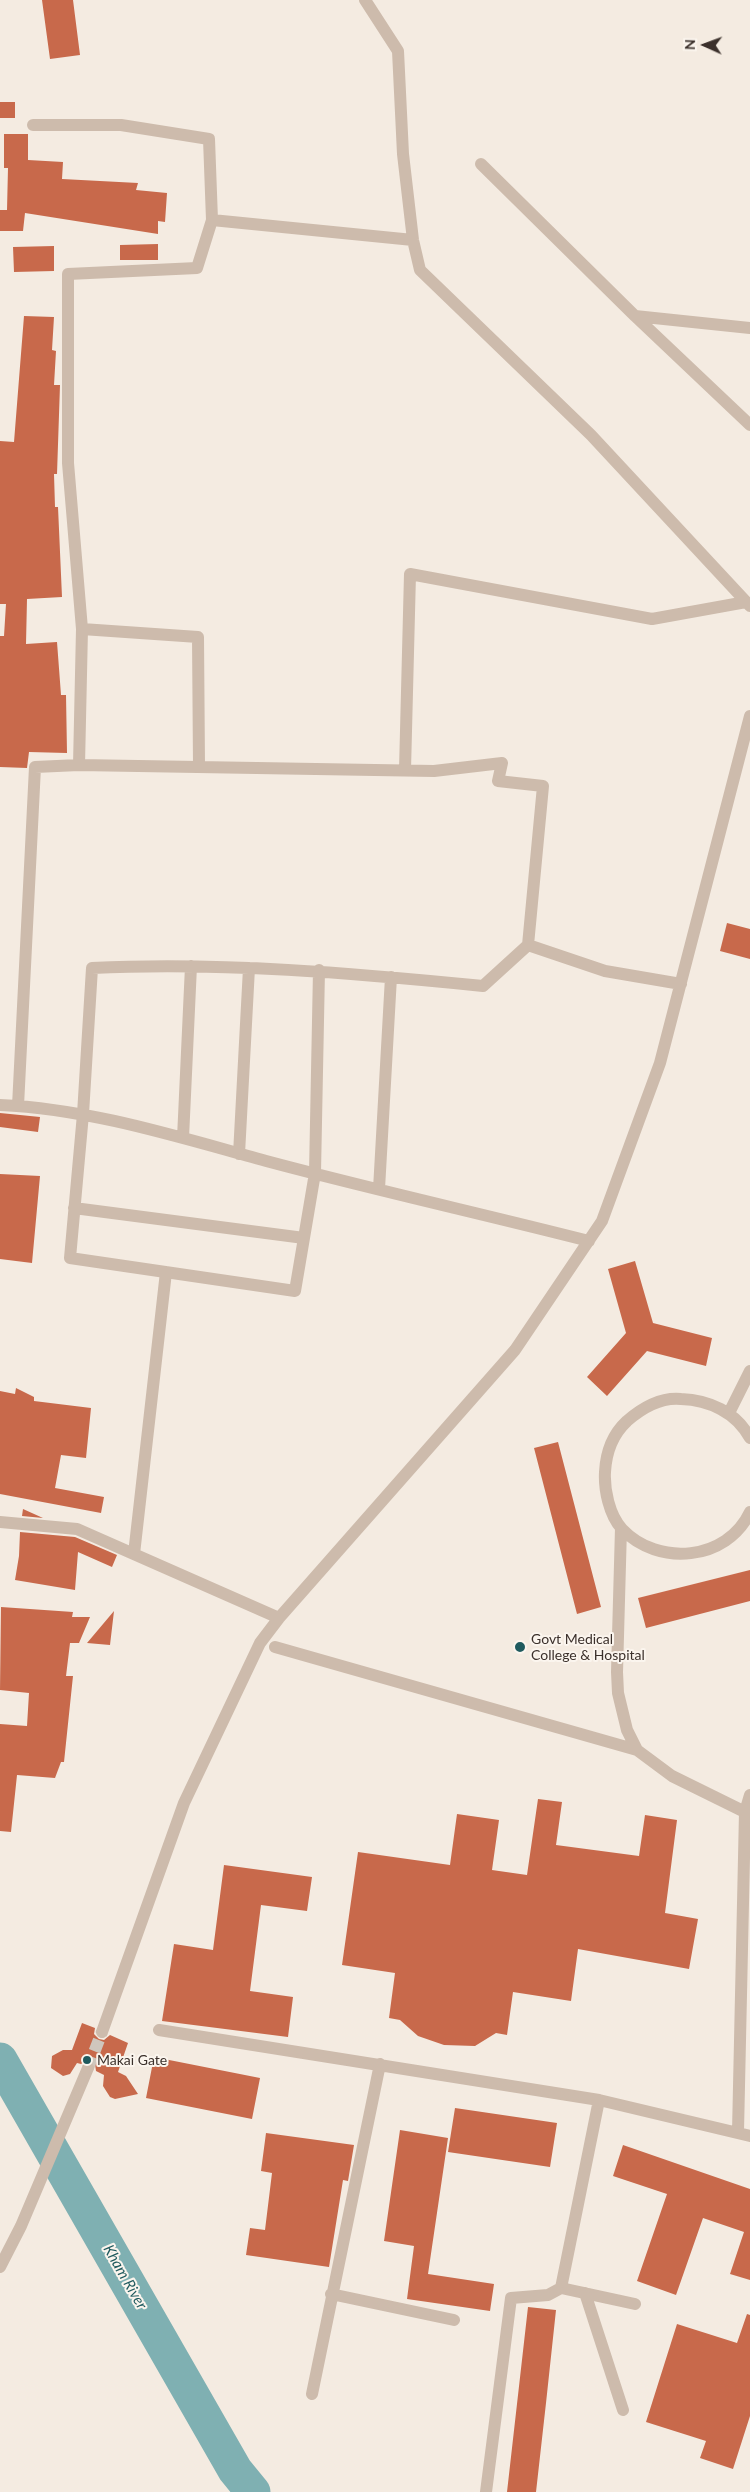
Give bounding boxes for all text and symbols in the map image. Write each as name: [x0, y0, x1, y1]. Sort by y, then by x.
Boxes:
north arrow: [680, 20, 730, 70]
text: N: [681, 39, 698, 50]
place label: Govt Medical College & Hospital: [531, 1631, 645, 1664]
marker: Govt Medical College & Hospital: [513, 1640, 527, 1654]
place label: Makai Gate: [97, 2052, 167, 2068]
marker: Makai Gate: [81, 2054, 93, 2066]
water label: Kham River: [99, 2241, 151, 2313]

